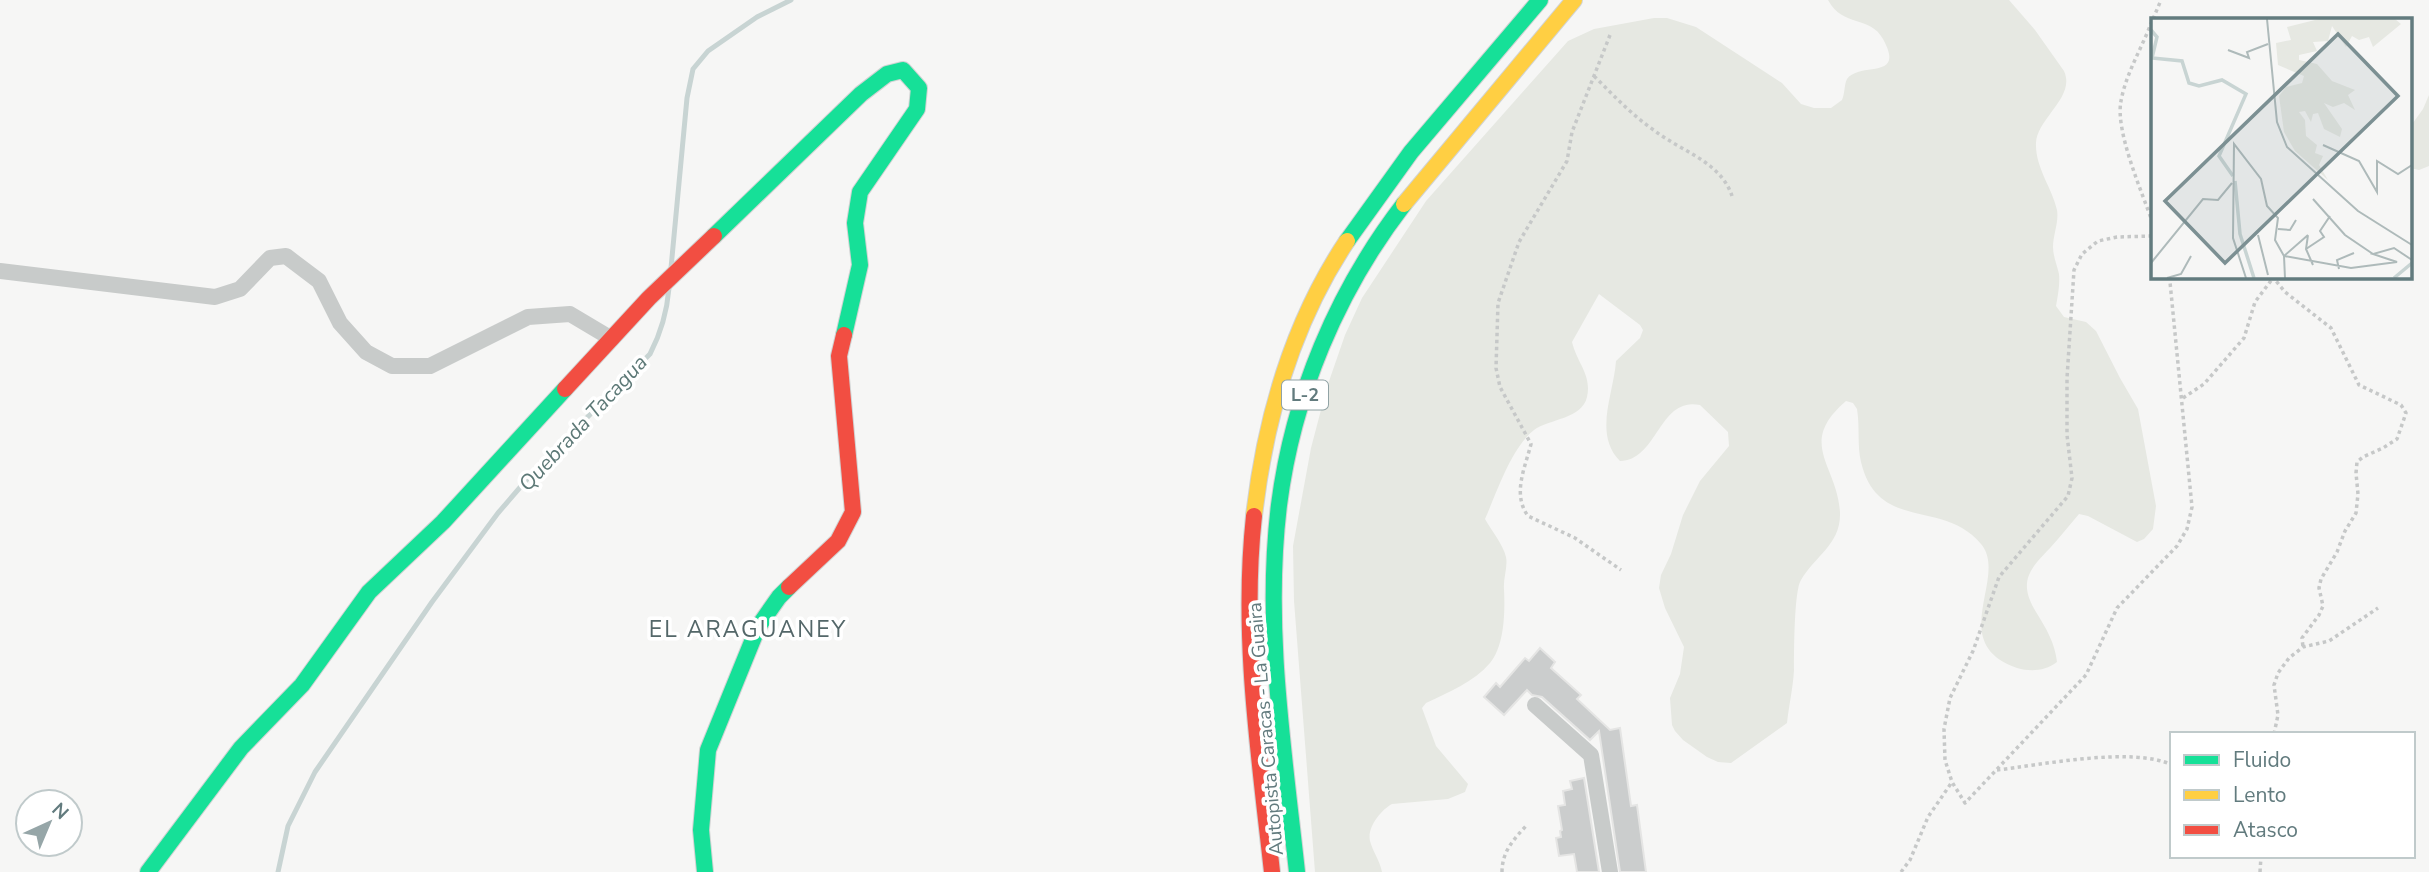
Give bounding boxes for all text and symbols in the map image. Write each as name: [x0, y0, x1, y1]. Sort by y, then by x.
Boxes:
inset map: [2151, 18, 2412, 278]
water label: Quebrada Tacagua: [512, 349, 654, 497]
road number: L-2: [1282, 380, 1328, 410]
street label: Autopista Caracas - La Guaira: [1242, 601, 1290, 856]
district label: EL ARAGUANEY: [649, 614, 847, 645]
legend: [2170, 732, 2415, 858]
text: Fluido: [2233, 746, 2291, 774]
text: Lento: [2233, 781, 2286, 809]
north arrow: [14, 788, 84, 858]
text: N: [46, 797, 74, 826]
text: Atasco: [2233, 816, 2298, 844]

